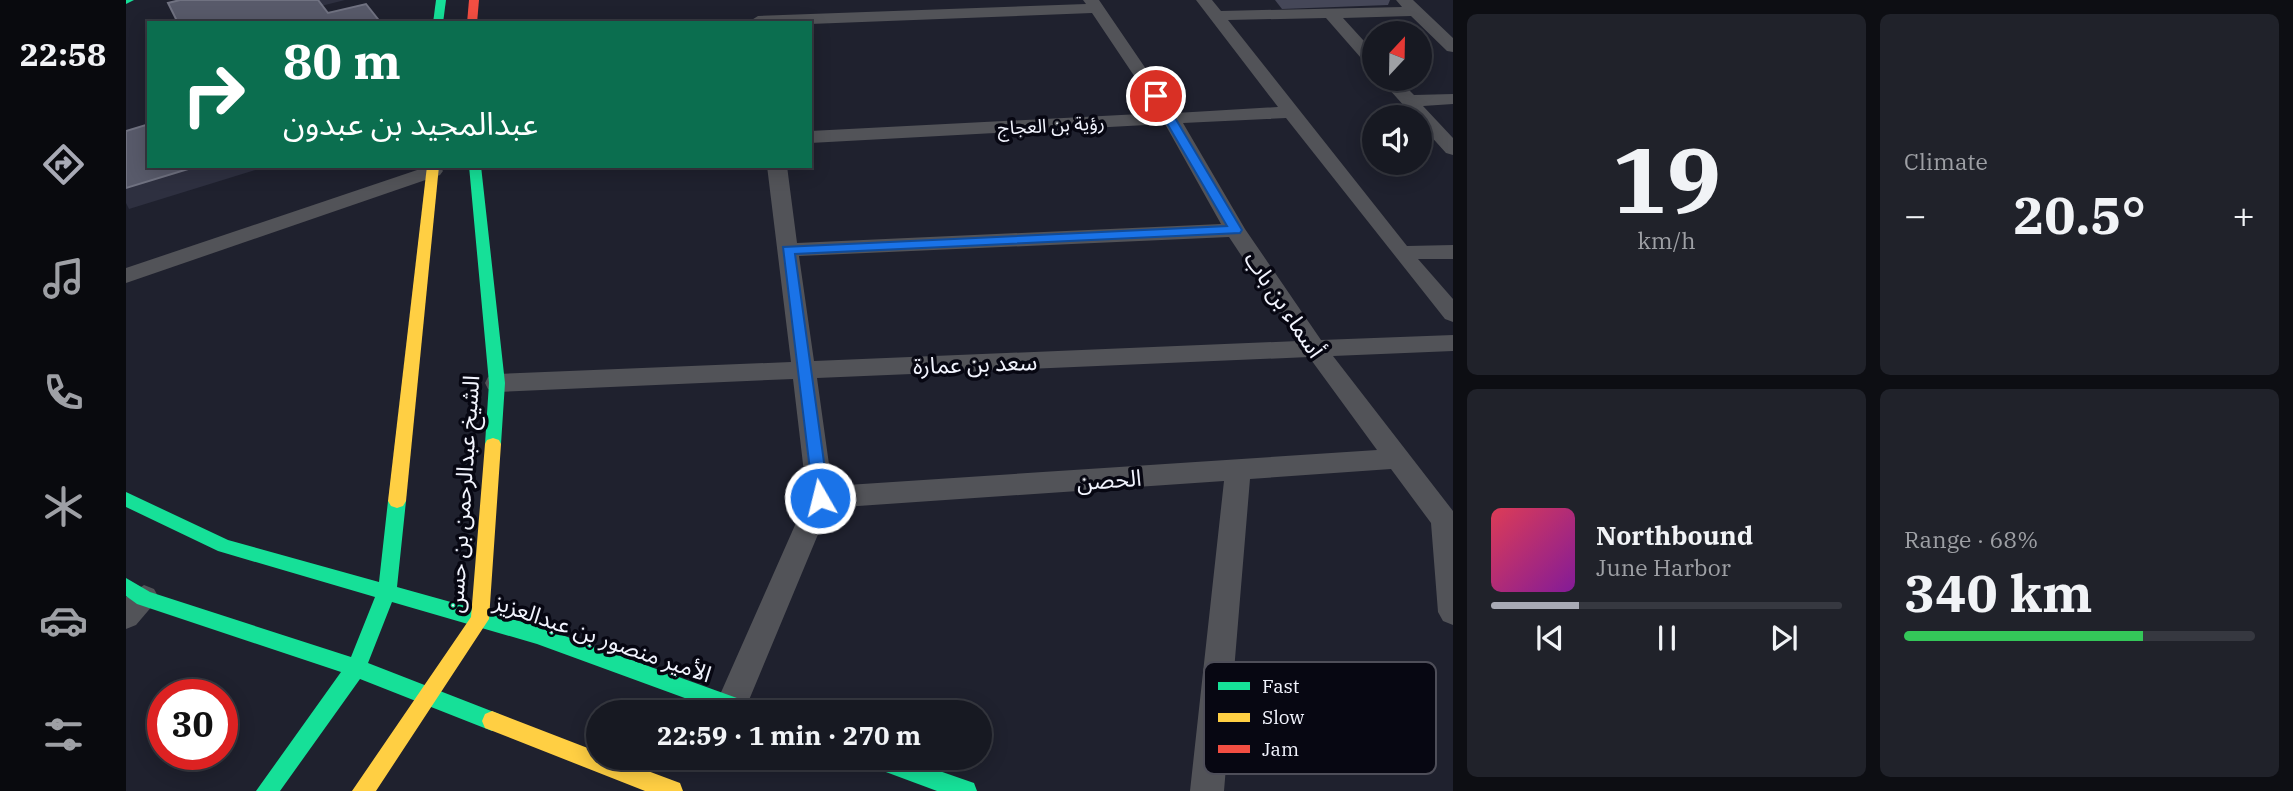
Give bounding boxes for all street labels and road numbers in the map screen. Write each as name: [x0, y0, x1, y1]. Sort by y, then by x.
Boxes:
street label: رؤية بن العجاج: [997, 110, 1105, 142]
street label: أسماء بن باب: [1238, 245, 1332, 363]
street label: سعد بن عمارة: [912, 346, 1038, 380]
street label: الشيخ عبدالرحمن بن حسن: [439, 374, 488, 614]
street label: الحصن: [1076, 462, 1142, 496]
street label: الأمير منصور بن عبدالعزيز: [489, 585, 716, 688]

